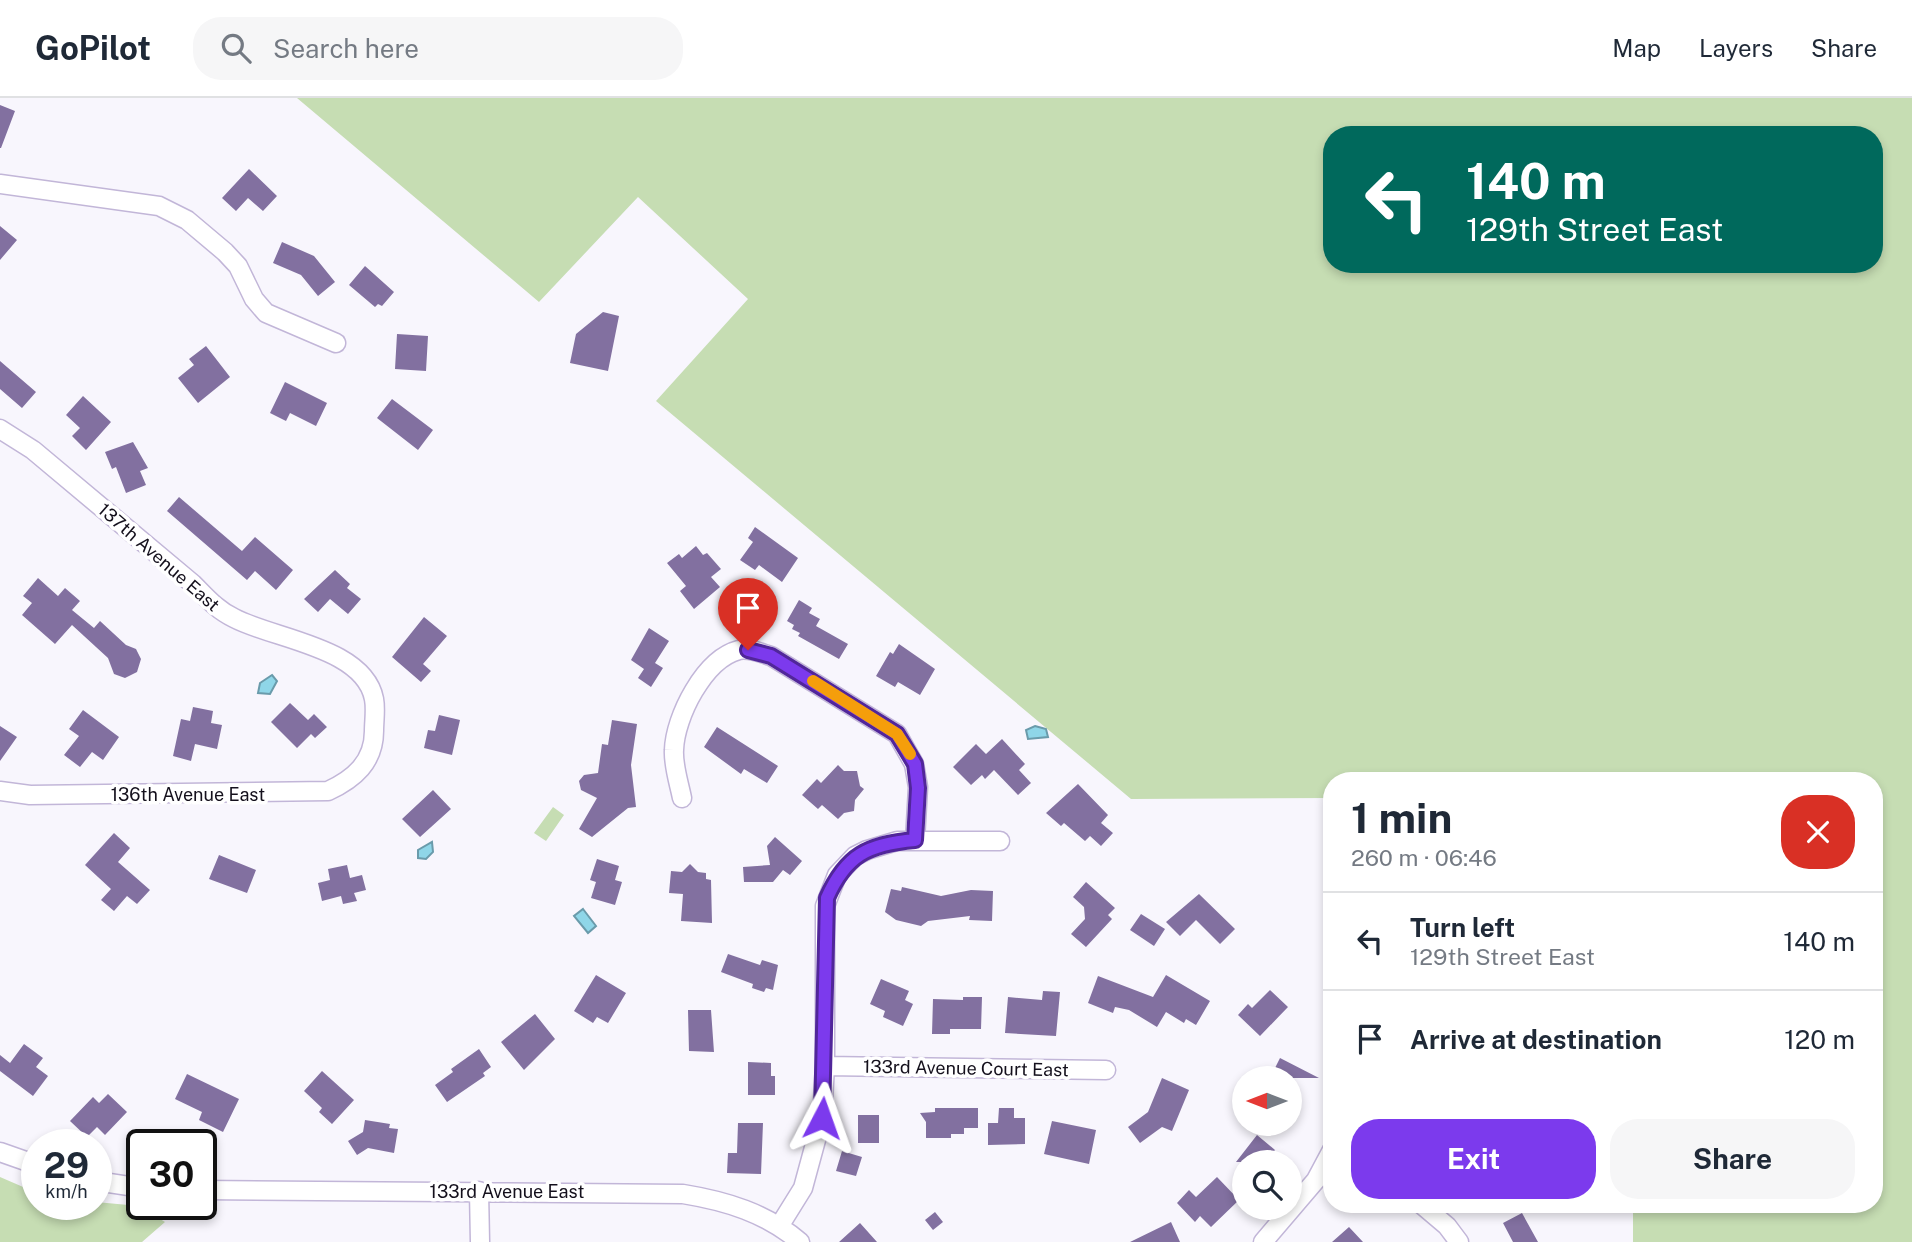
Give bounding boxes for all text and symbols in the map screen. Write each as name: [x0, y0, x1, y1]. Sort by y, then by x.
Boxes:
search box: [193, 17, 683, 80]
text: GoPilot: [35, 29, 151, 67]
icon: search: [217, 29, 255, 67]
text: Search here: [273, 33, 419, 64]
text: Map: [1612, 34, 1661, 62]
text: Layers: [1699, 34, 1773, 62]
text: Share: [1811, 34, 1877, 62]
text: 140 m: [1466, 152, 1606, 210]
icon: left: [1351, 154, 1442, 245]
text: 129th Street East: [1466, 211, 1723, 248]
street label: 137th Avenue East: [94, 499, 224, 615]
pin: [718, 578, 778, 650]
icon: arrive: [729, 589, 767, 627]
street label: 136th Avenue East: [111, 784, 265, 805]
text: 1 min: [1351, 793, 1452, 842]
button: close: [1781, 795, 1855, 869]
text: 260 m · 06:46: [1351, 844, 1497, 871]
text: Turn left: [1410, 912, 1515, 943]
icon: left: [1351, 922, 1389, 960]
text: 140 m: [1783, 926, 1855, 957]
text: 129th Street East: [1410, 943, 1595, 970]
icon: arrive: [1351, 1020, 1389, 1058]
text: Arrive at destination: [1410, 1024, 1662, 1055]
text: 120 m: [1784, 1024, 1855, 1055]
street label: 133rd Avenue Court East: [863, 1056, 1069, 1080]
north arrow: [1232, 1066, 1302, 1136]
map controls: [1232, 1066, 1302, 1220]
position arrow: [785, 1081, 859, 1155]
button: Exit: [1351, 1119, 1596, 1199]
button: Share: [1610, 1119, 1855, 1199]
speed limit sign: 30: [126, 1129, 217, 1220]
text: 29: [44, 1145, 89, 1186]
button: search: [1232, 1150, 1302, 1220]
text: km/h: [45, 1181, 88, 1202]
street label: 133rd Avenue East: [430, 1181, 584, 1202]

